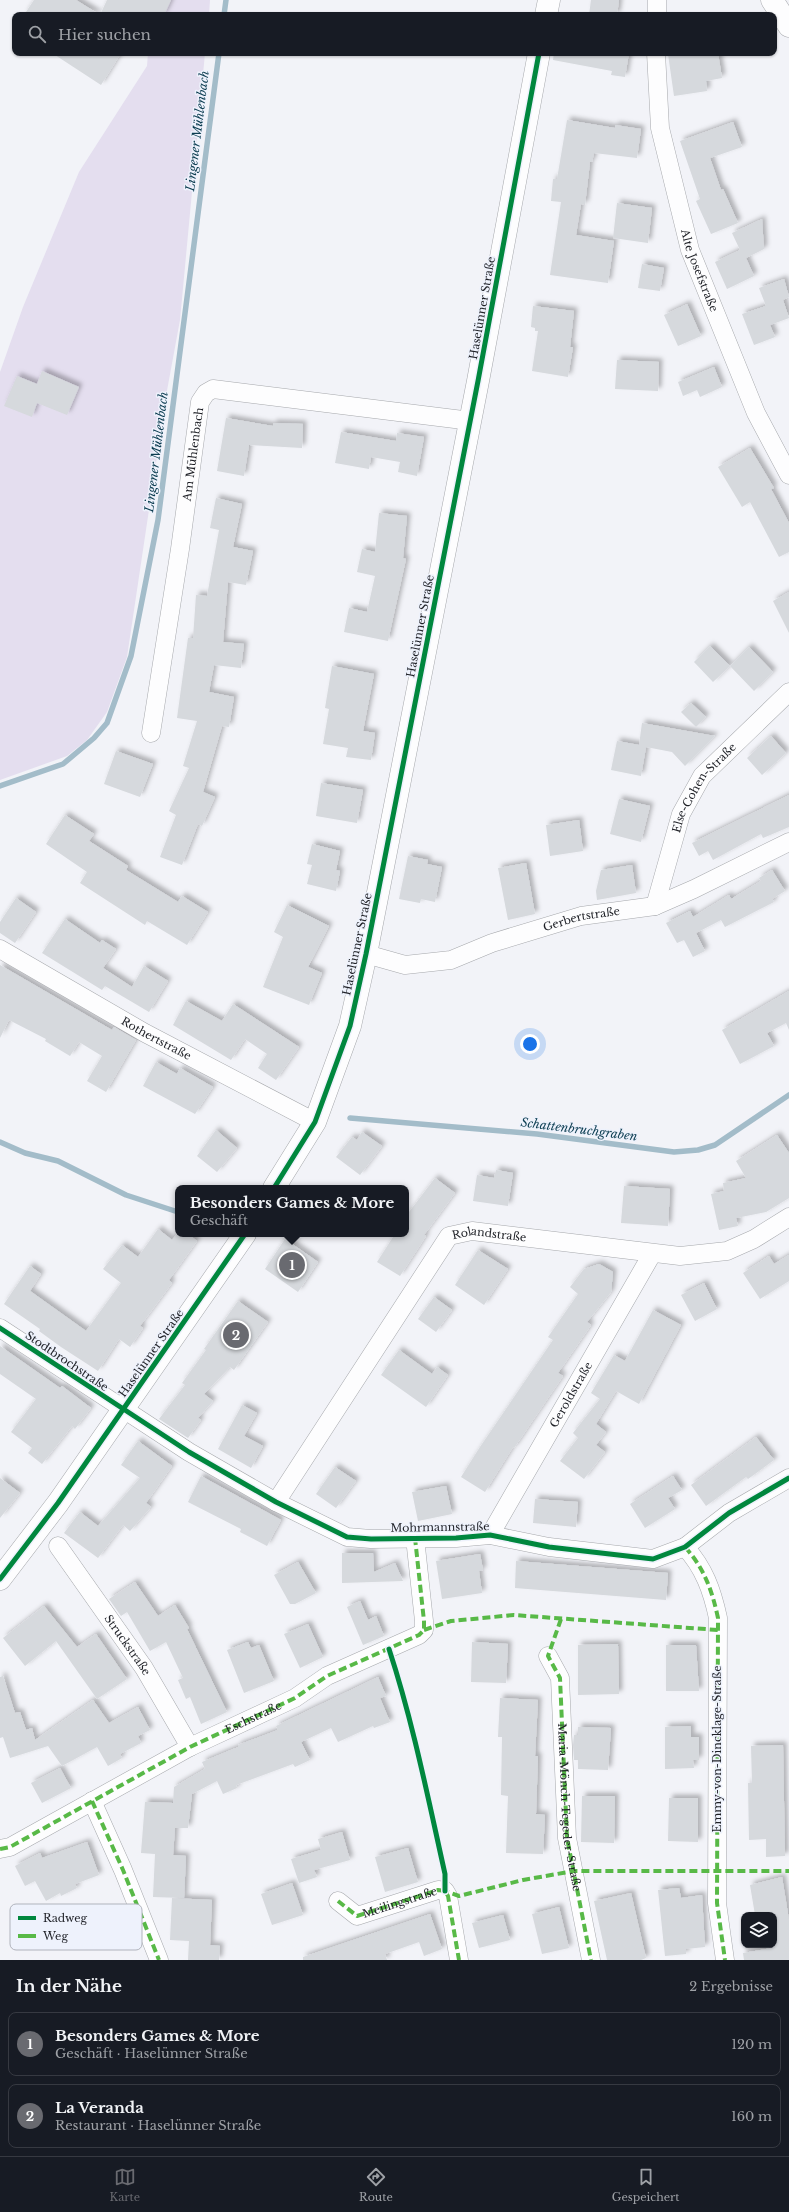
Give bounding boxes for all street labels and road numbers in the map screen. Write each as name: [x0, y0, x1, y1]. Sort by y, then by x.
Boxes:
street label: Alte Josefstraße: [678, 227, 721, 314]
street label: Haselünner Straße: [466, 255, 498, 361]
street label: Am Mühlenbach: [179, 406, 206, 503]
street label: Haselünner Straße: [403, 573, 437, 679]
street label: Else-Cohen-Straße: [669, 740, 739, 834]
street label: Haselünner Straße: [339, 891, 375, 997]
street label: Gerbertstraße: [541, 904, 621, 934]
street label: Rothertstraße: [119, 1014, 194, 1063]
street label: Rolandstraße: [451, 1224, 527, 1244]
street label: Haselünner Straße: [115, 1306, 187, 1400]
street label: Stodtbrochstraße: [23, 1328, 111, 1394]
street label: Geroldstraße: [546, 1359, 595, 1430]
street label: Mohrmannstraße: [390, 1519, 490, 1535]
street label: Struckstraße: [102, 1612, 154, 1678]
street label: Emmy-von-Dincklage-Straße: [710, 1665, 724, 1833]
street label: Eschstraße: [223, 1698, 284, 1737]
street label: Maria-Mönch-Tegeder-Straße: [555, 1723, 584, 1893]
street label: Meilingstraße: [361, 1884, 439, 1921]

